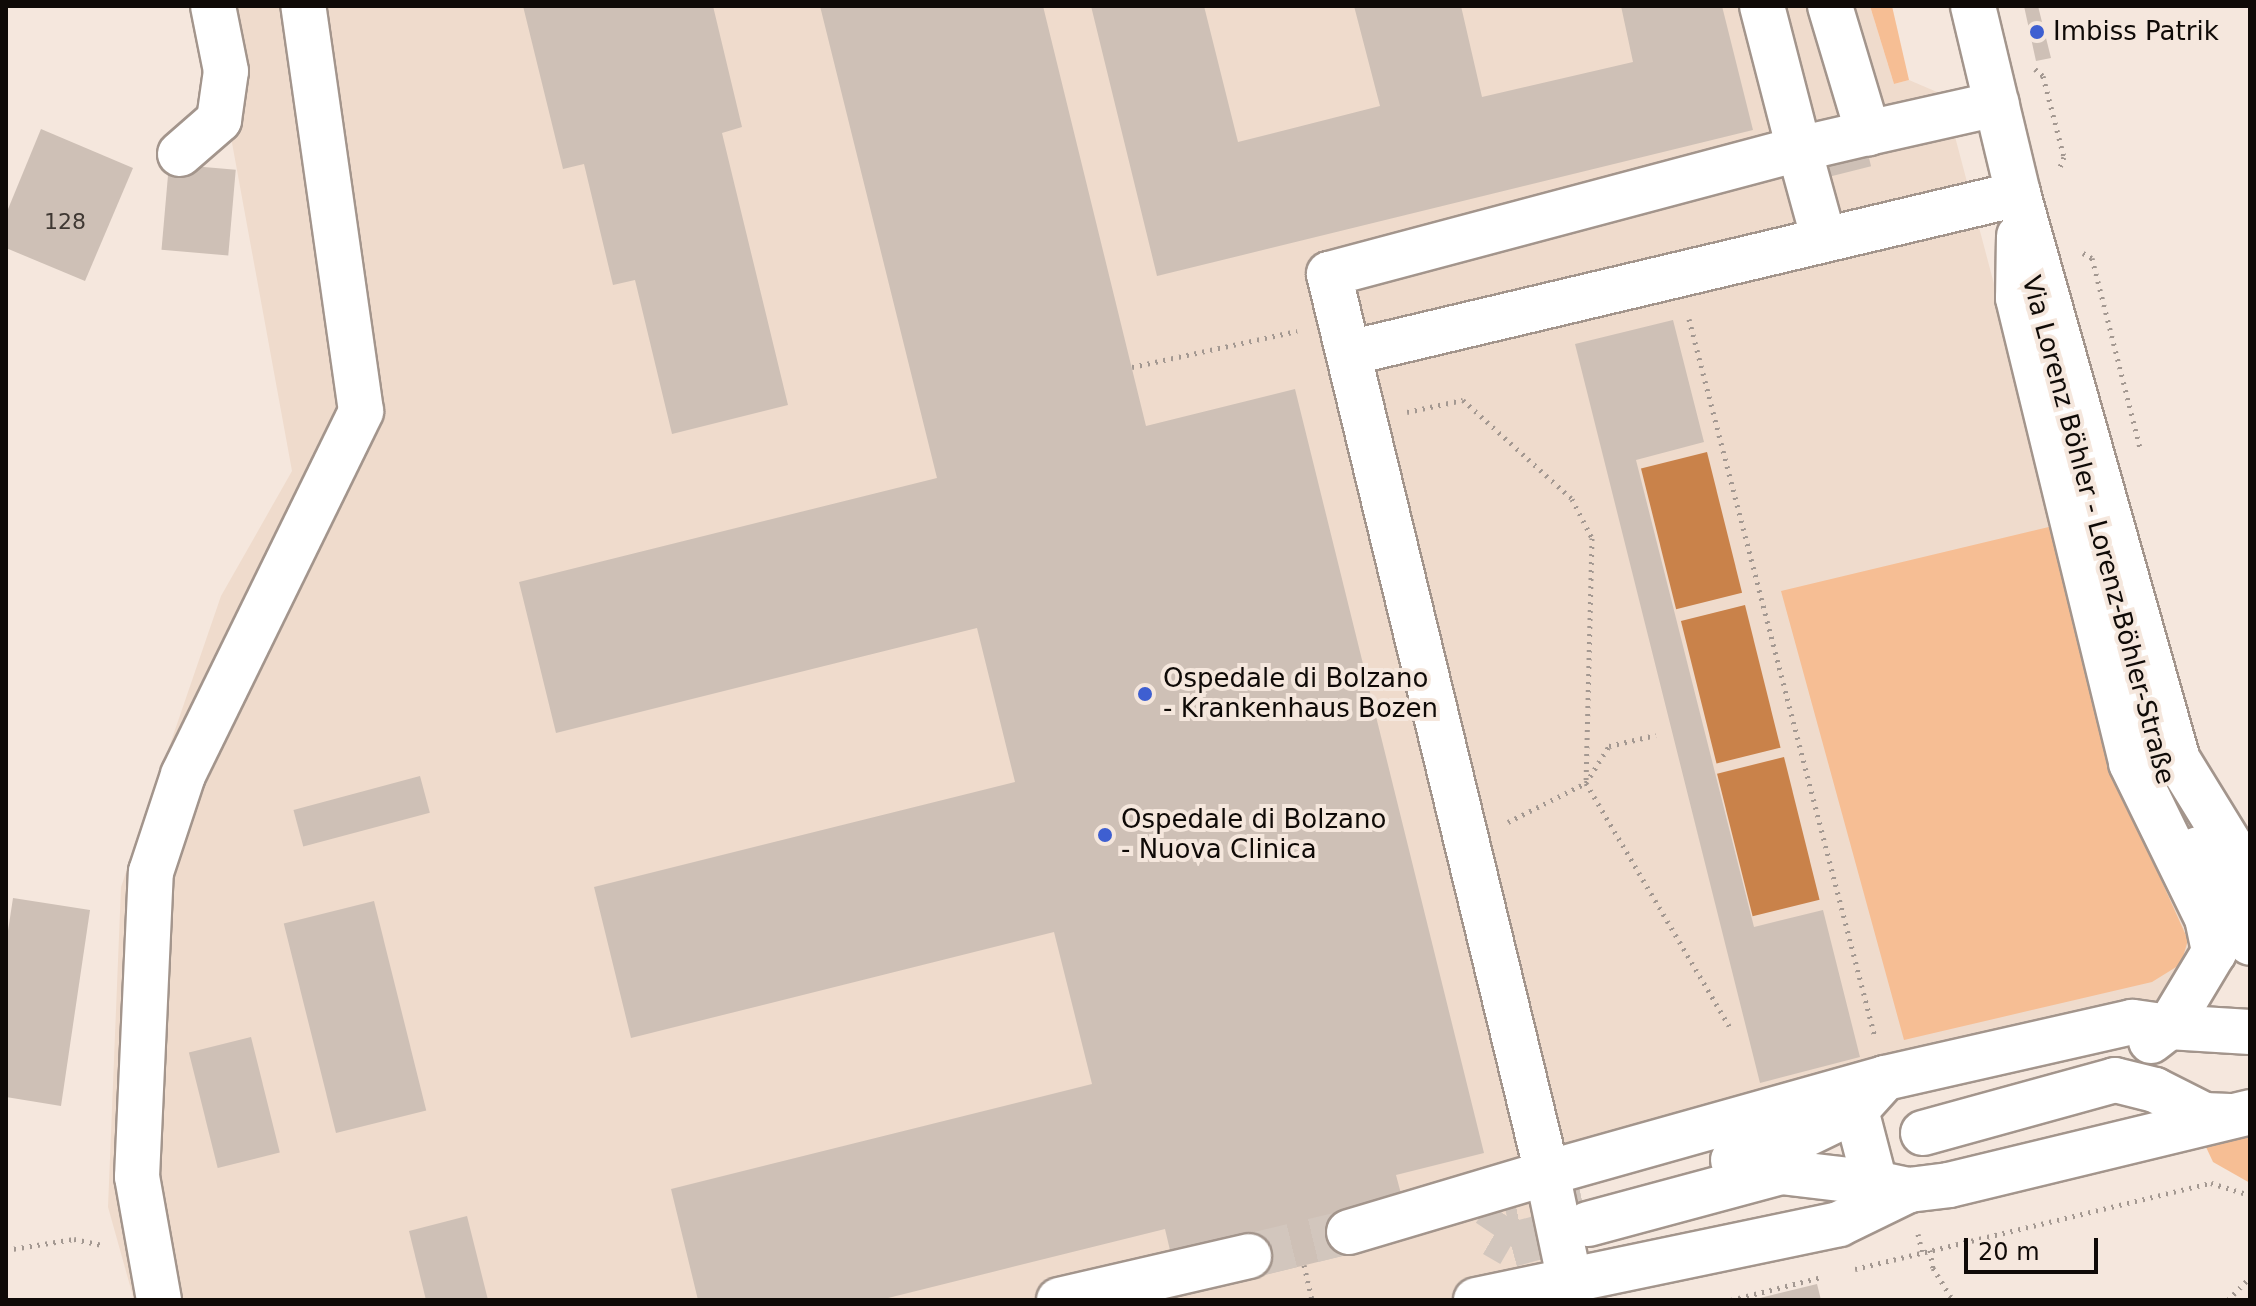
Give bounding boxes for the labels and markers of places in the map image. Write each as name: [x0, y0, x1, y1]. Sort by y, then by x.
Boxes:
place label: Imbiss Patrik: [2053, 16, 2219, 48]
marker: Imbiss Patrik: [2028, 23, 2046, 41]
place label: Ospedale di Bolzano - Krankenhaus Bozen: [1163, 663, 1438, 724]
marker: Ospedale di Bolzano - Krankenhaus Bozen: [1134, 683, 1156, 705]
place label: Ospedale di Bolzano - Nuova Clinica: [1121, 804, 1386, 866]
marker: Ospedale di Bolzano - Nuova Clinica: [1096, 826, 1114, 844]

